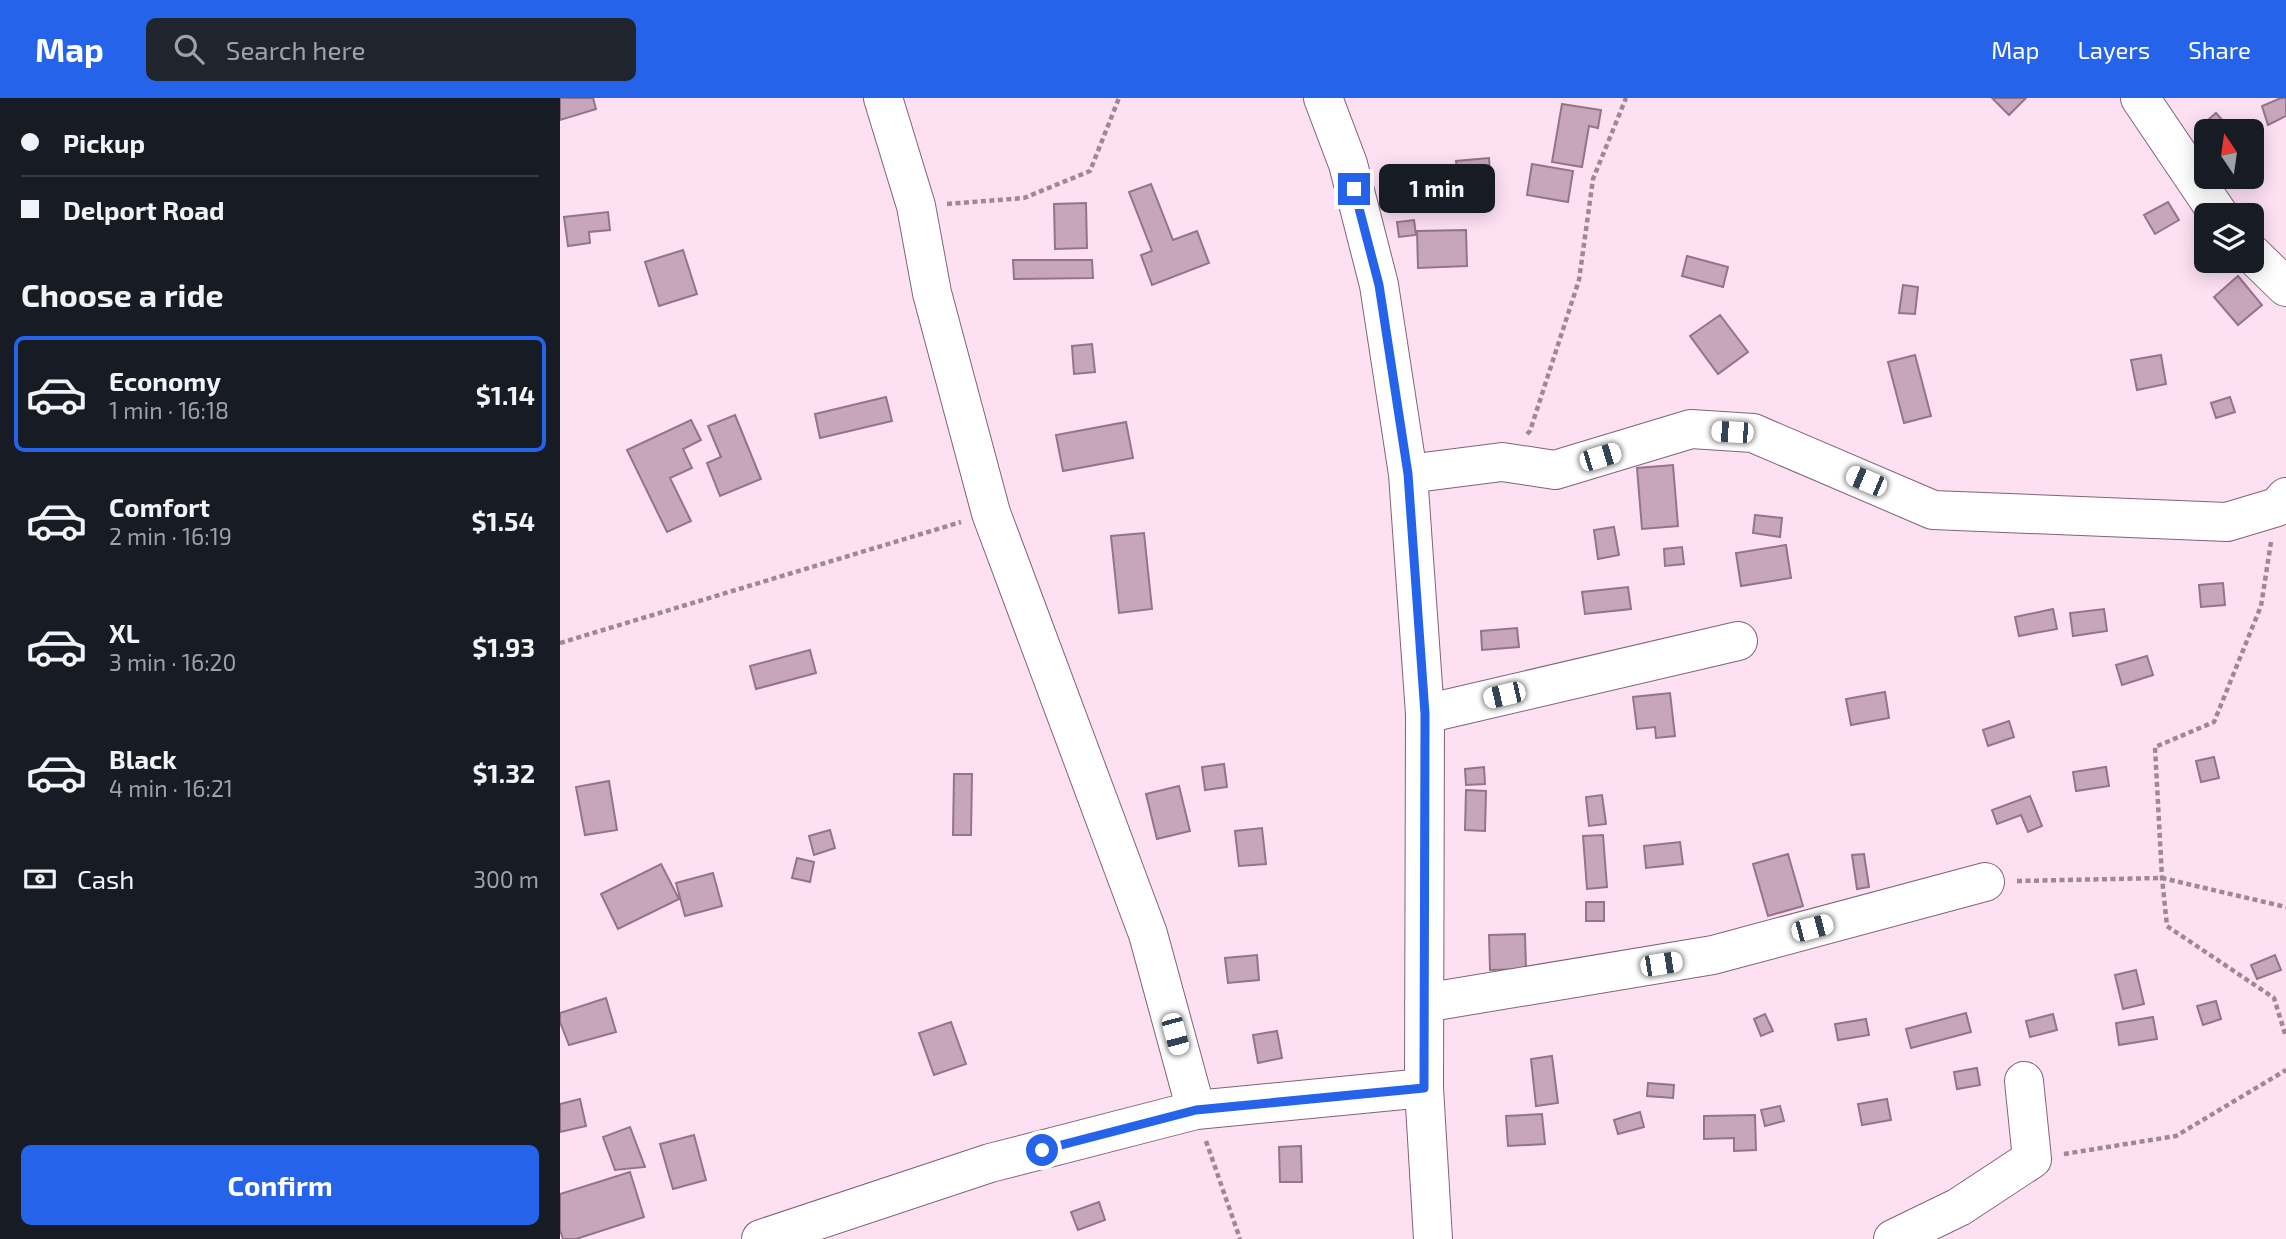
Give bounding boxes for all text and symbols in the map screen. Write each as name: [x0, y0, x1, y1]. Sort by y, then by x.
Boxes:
search box: [146, 18, 636, 81]
text: Map: [35, 29, 104, 69]
icon: search: [170, 30, 208, 68]
text: Search here: [226, 34, 365, 65]
text: Map: [1991, 35, 2039, 64]
text: Layers: [2077, 35, 2150, 64]
text: Share: [2188, 35, 2251, 64]
north arrow: [2194, 119, 2264, 189]
map controls: [2194, 119, 2264, 273]
text: Pickup: [63, 127, 145, 158]
callout: 1 min: [1378, 164, 1494, 214]
route end: [1338, 173, 1370, 205]
text: 1 min: [1409, 174, 1465, 202]
text: Delport Road: [63, 194, 225, 225]
button: layers: [2194, 203, 2264, 273]
text: Choose a ride: [21, 275, 224, 313]
icon: car: [25, 363, 88, 426]
text: Economy: [109, 365, 221, 396]
text: $1.14: [476, 379, 535, 410]
text: 1 min · 16:18: [109, 396, 229, 424]
car: [1711, 420, 1754, 444]
car: [1577, 441, 1624, 473]
car: [1843, 463, 1890, 499]
icon: car: [25, 489, 88, 552]
text: Comfort: [109, 491, 210, 522]
text: $1.54: [471, 505, 535, 536]
text: 2 min · 16:19: [109, 522, 232, 550]
icon: car: [25, 615, 88, 678]
text: XL: [109, 617, 140, 648]
text: $1.93: [472, 631, 535, 662]
text: 3 min · 16:20: [109, 648, 236, 676]
car: [1482, 680, 1527, 710]
icon: car: [25, 741, 88, 804]
text: Black: [109, 743, 177, 774]
text: $1.32: [472, 757, 535, 788]
text: 4 min · 16:21: [109, 774, 233, 802]
icon: cash: [21, 860, 59, 898]
text: Cash: [77, 863, 134, 894]
text: 300 m: [473, 865, 539, 893]
car: [1789, 912, 1836, 944]
car: [1639, 950, 1684, 978]
car: [1160, 1011, 1191, 1057]
route start: [1026, 1134, 1058, 1166]
button: Confirm: [21, 1145, 539, 1225]

